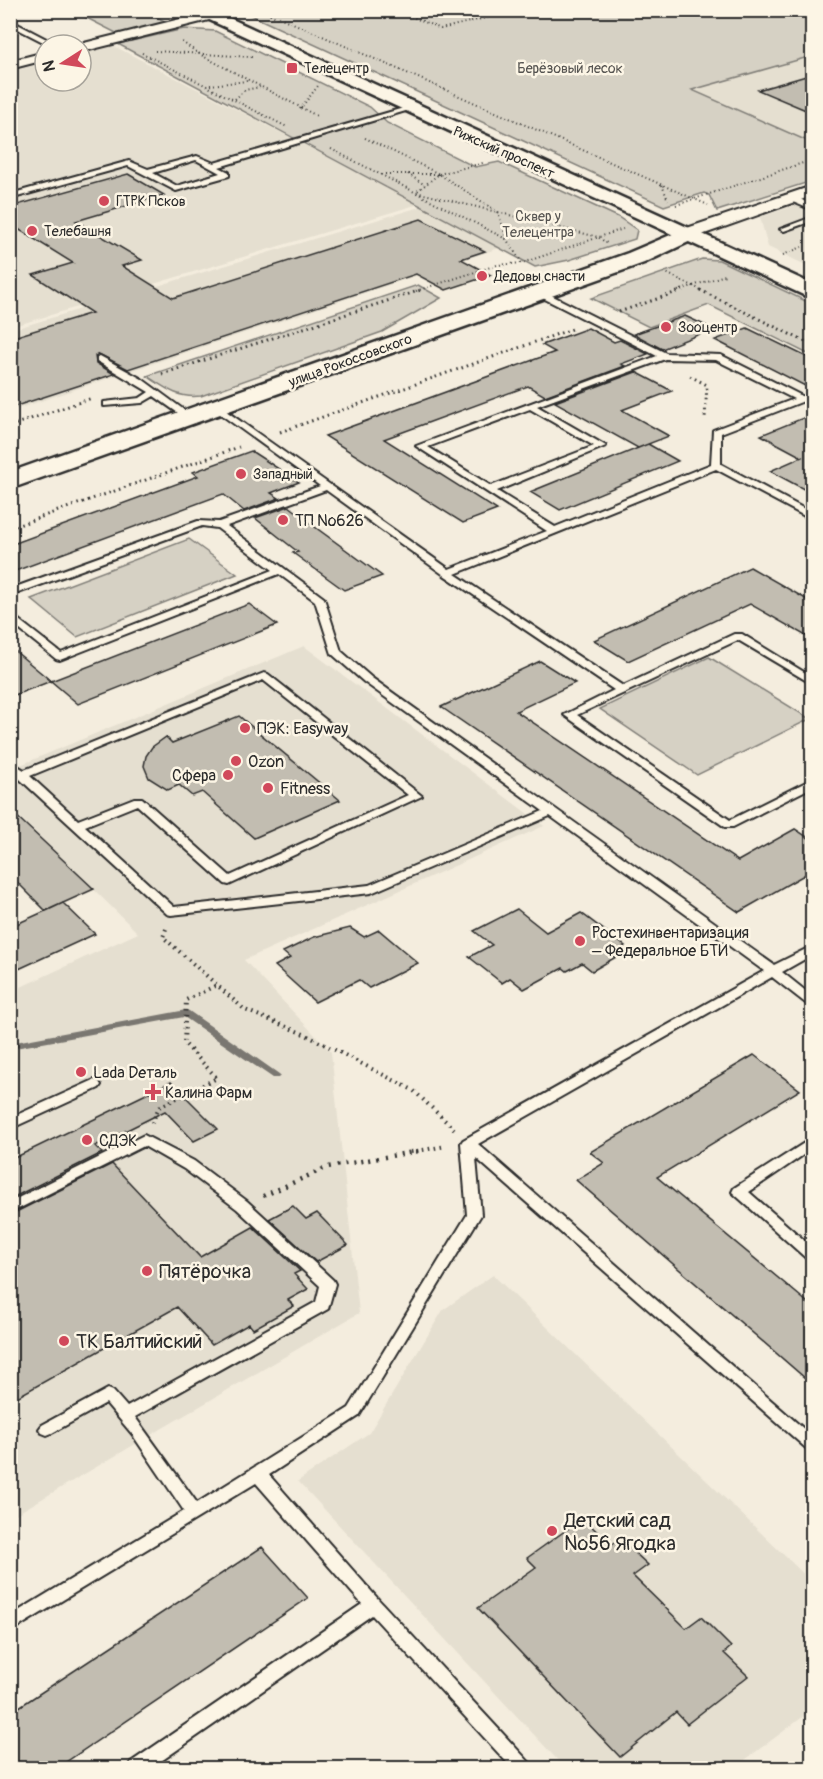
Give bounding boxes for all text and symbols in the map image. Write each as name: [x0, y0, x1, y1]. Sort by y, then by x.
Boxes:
north arrow: [33, 33, 93, 93]
text: N: [38, 58, 60, 73]
place label: Телецентр: [304, 60, 370, 77]
park label: Берёзовый лесок: [517, 60, 623, 77]
marker: Телецентр: [285, 61, 299, 75]
street label: Рижский проспект: [451, 123, 557, 182]
place label: ГТРК Псков: [116, 193, 186, 210]
marker: ГТРК Псков: [97, 194, 111, 208]
park label: Сквер у Телецентра: [502, 208, 574, 241]
place label: Телебашня: [44, 223, 111, 240]
marker: Телебашня: [25, 224, 39, 238]
place label: Дедовы снасти: [493, 268, 585, 285]
marker: Дедовы снасти: [475, 269, 489, 283]
place label: Зооцентр: [678, 319, 738, 336]
marker: Зооцентр: [659, 320, 673, 334]
street label: улица Рокоссовского: [285, 330, 415, 391]
place label: Западный: [253, 466, 313, 483]
marker: Западный: [234, 467, 248, 481]
place label: ТП №626: [295, 511, 364, 531]
marker: ТП №626: [276, 513, 290, 527]
place label: ПЭК: Easyway: [257, 719, 348, 739]
marker: ПЭК: Easyway: [238, 721, 252, 735]
place label: Ozon: [248, 752, 284, 772]
marker: Ozon: [229, 754, 243, 768]
place label: Сфера: [172, 766, 216, 786]
marker: Сфера: [221, 768, 235, 782]
place label: Fitness: [280, 779, 330, 799]
marker: Fitness: [261, 781, 275, 795]
place label: Ростехинвентаризация – Федеральное БТИ: [591, 923, 749, 961]
marker: Ростехинвентаризация – Федеральное БТИ: [573, 934, 587, 948]
place label: Lada Dеталь: [93, 1063, 177, 1083]
marker: Lada Dеталь: [74, 1065, 88, 1079]
place label: Калина Фарм: [165, 1083, 252, 1103]
marker: Калина Фарм: [146, 1085, 160, 1099]
place label: СДЭК: [99, 1131, 137, 1151]
marker: СДЭК: [80, 1133, 94, 1147]
place label: Пятёрочка: [159, 1259, 251, 1284]
marker: Пятёрочка: [140, 1264, 154, 1278]
place label: ТК Балтийский: [76, 1329, 202, 1354]
marker: ТК Балтийский: [57, 1334, 71, 1348]
place label: Детский сад №56 Ягодка: [563, 1508, 676, 1556]
marker: Детский сад №56 Ягодка: [545, 1524, 559, 1538]

